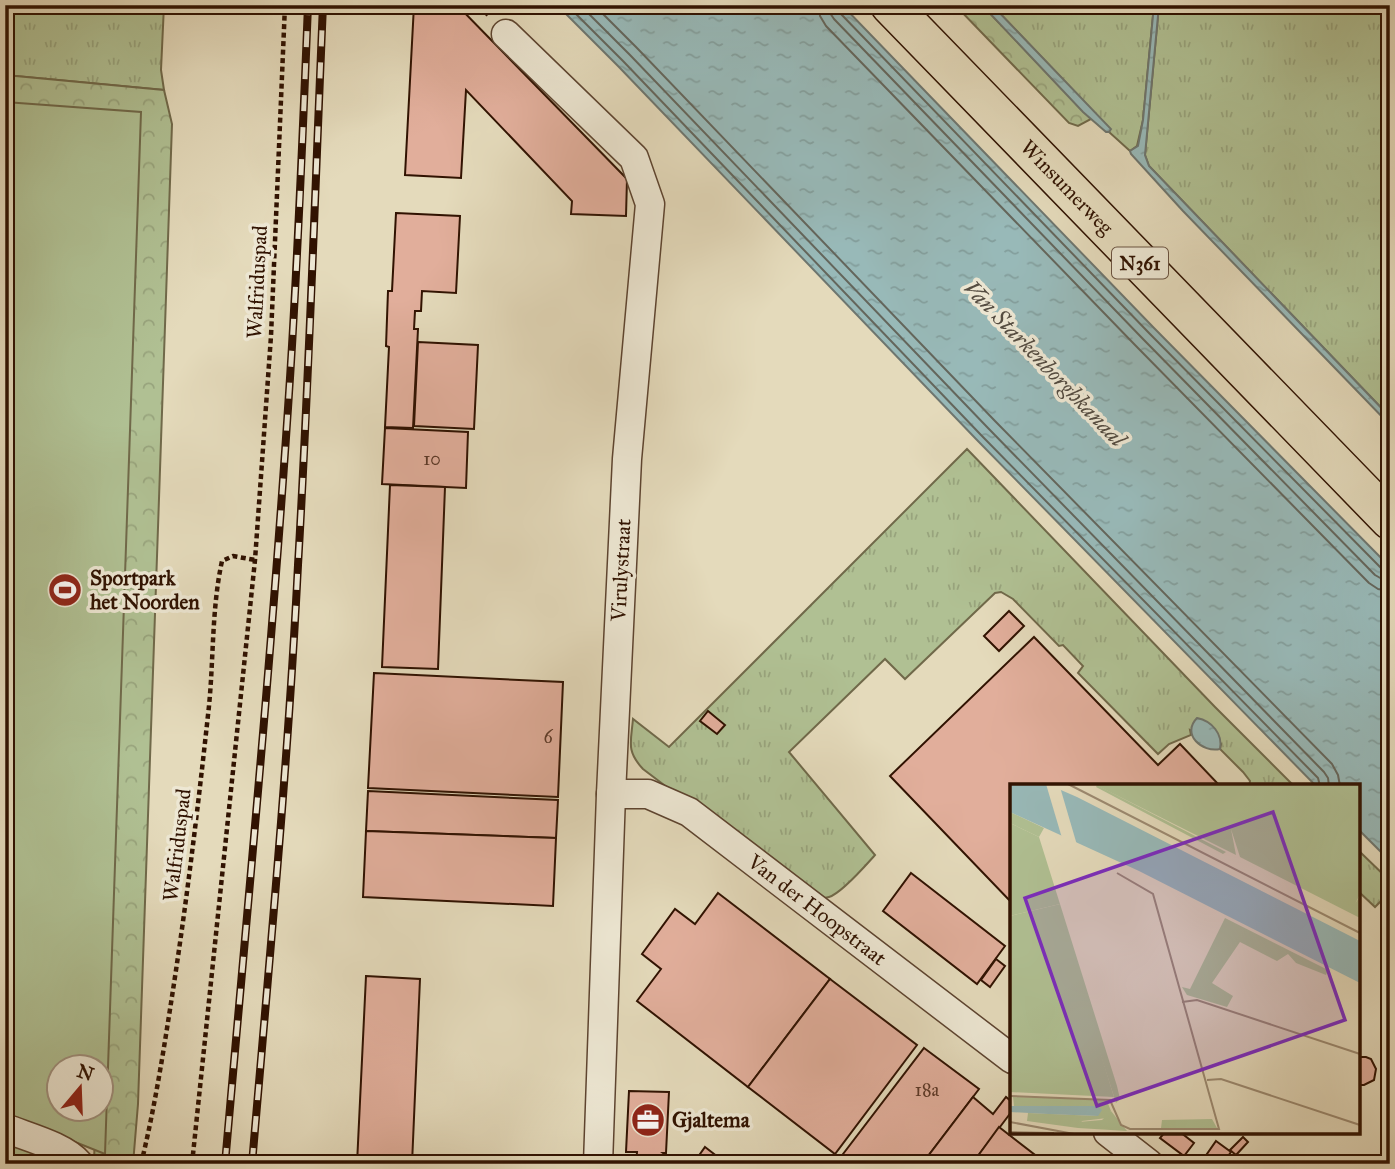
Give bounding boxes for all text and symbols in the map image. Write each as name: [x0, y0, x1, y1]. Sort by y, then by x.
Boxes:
street label: Winsumerweg: [1015, 134, 1119, 240]
street label: Walfriduspad: [241, 224, 273, 339]
road number: N361: [1112, 247, 1168, 278]
water label: Van Starkenborghkanaal: [958, 274, 1133, 454]
house number: 10: [423, 448, 441, 470]
street label: Virulystraat: [605, 517, 637, 623]
place label: Sportpark het Noorden: [89, 565, 200, 615]
sports icon: Sportpark het Noorden: [46, 571, 84, 609]
house number: 6: [543, 726, 553, 748]
inset map: [1010, 784, 1360, 1134]
street label: Walfriduspad: [157, 787, 197, 903]
street label: Van der Hoopstraat: [742, 848, 892, 972]
north arrow: [46, 1054, 116, 1124]
text: N: [74, 1059, 97, 1086]
house number: 18a: [915, 1079, 940, 1101]
office icon: Gjaltema: [629, 1101, 667, 1139]
place label: Gjaltema: [672, 1107, 751, 1133]

